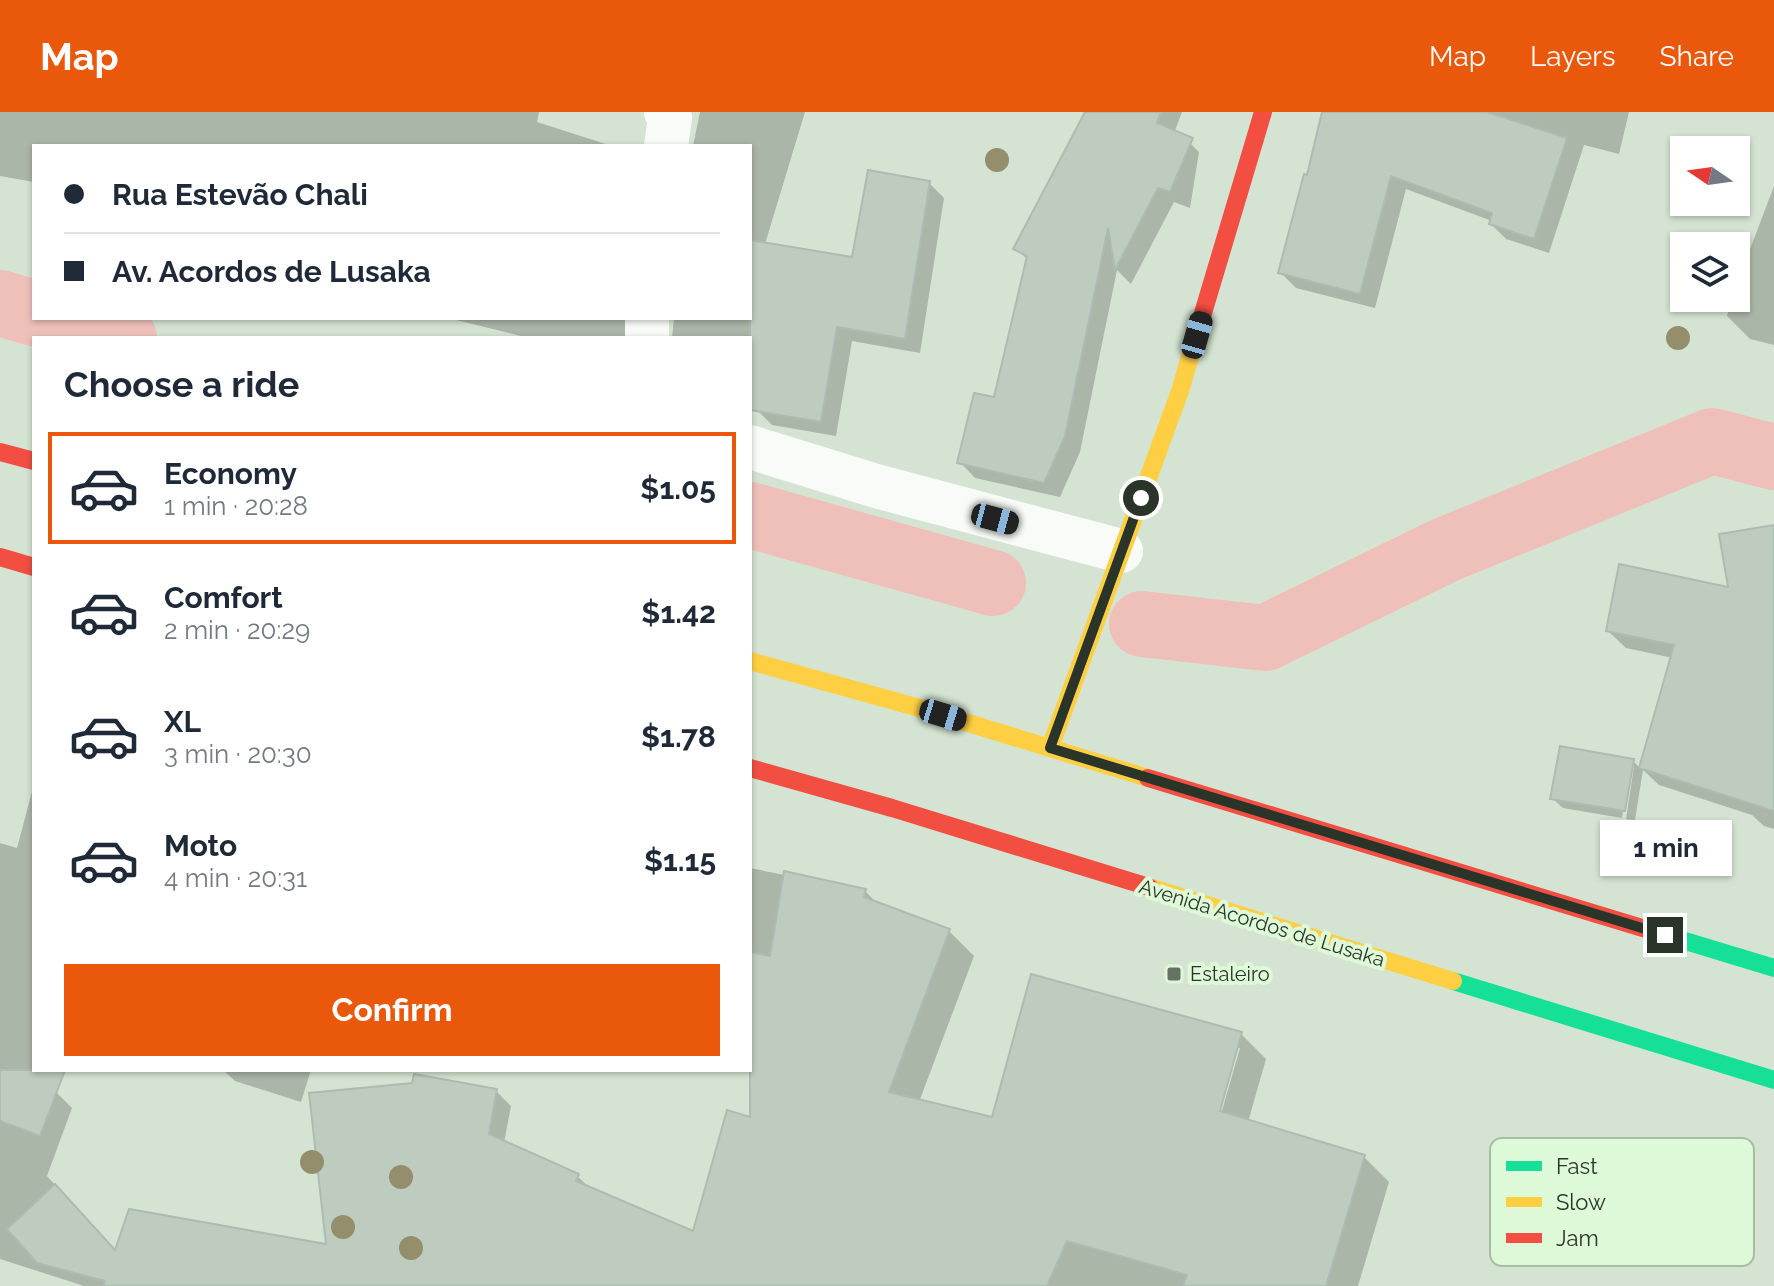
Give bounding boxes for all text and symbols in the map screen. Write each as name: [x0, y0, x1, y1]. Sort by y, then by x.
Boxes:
text: Map: [40, 34, 119, 79]
text: Map: [1429, 40, 1486, 73]
text: Layers: [1530, 40, 1616, 73]
text: Share: [1660, 40, 1734, 73]
north arrow: [1670, 136, 1750, 216]
map controls: [1670, 136, 1750, 312]
text: Rua Estevão Chali: [112, 177, 368, 212]
button: layers: [1670, 232, 1750, 312]
text: Av. Acordos de Lusaka: [112, 254, 431, 289]
car: [1179, 309, 1215, 361]
text: Choose a ride: [64, 363, 299, 405]
icon: car: [68, 452, 140, 524]
text: Economy: [164, 456, 297, 491]
text: $1.05: [640, 471, 716, 506]
route start: [1123, 480, 1159, 516]
text: 1 min · 20:28: [164, 491, 308, 521]
car: [969, 501, 1021, 537]
icon: car: [68, 576, 140, 648]
text: Comfort: [164, 580, 283, 615]
text: $1.42: [641, 595, 716, 630]
text: 2 min · 20:29: [164, 615, 310, 645]
car: [917, 697, 969, 733]
icon: car: [68, 700, 140, 772]
text: XL: [164, 704, 201, 739]
text: $1.78: [641, 719, 716, 754]
text: 3 min · 20:30: [164, 739, 312, 769]
callout: 1 min: [1599, 819, 1731, 875]
icon: car: [68, 824, 140, 896]
text: Moto: [164, 828, 237, 863]
text: 1 min: [1633, 833, 1699, 863]
text: $1.15: [644, 843, 716, 878]
text: 4 min · 20:31: [164, 863, 307, 893]
street label: Avenida Acordos de Lusaka: [1136, 874, 1388, 972]
route end: [1647, 917, 1683, 953]
place label: Estaleiro: [1190, 962, 1270, 986]
button: Confirm: [64, 964, 720, 1056]
marker: Estaleiro: [1165, 965, 1183, 983]
legend: [1490, 1138, 1754, 1266]
text: Fast: [1556, 1153, 1598, 1179]
text: Slow: [1556, 1189, 1606, 1215]
text: Jam: [1556, 1225, 1599, 1251]

